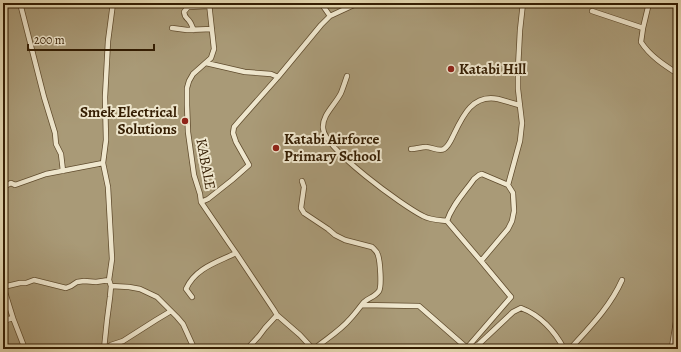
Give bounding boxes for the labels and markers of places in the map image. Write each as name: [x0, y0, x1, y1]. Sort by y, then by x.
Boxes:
place label: Katabi Hill: [459, 59, 526, 79]
marker: Katabi Hill: [446, 64, 456, 74]
place label: Smek Electrical Solutions: [80, 102, 177, 139]
marker: Smek Electrical Solutions: [180, 116, 190, 126]
place label: Katabi Airforce Primary School: [284, 129, 381, 166]
marker: Katabi Airforce Primary School: [271, 143, 281, 153]

